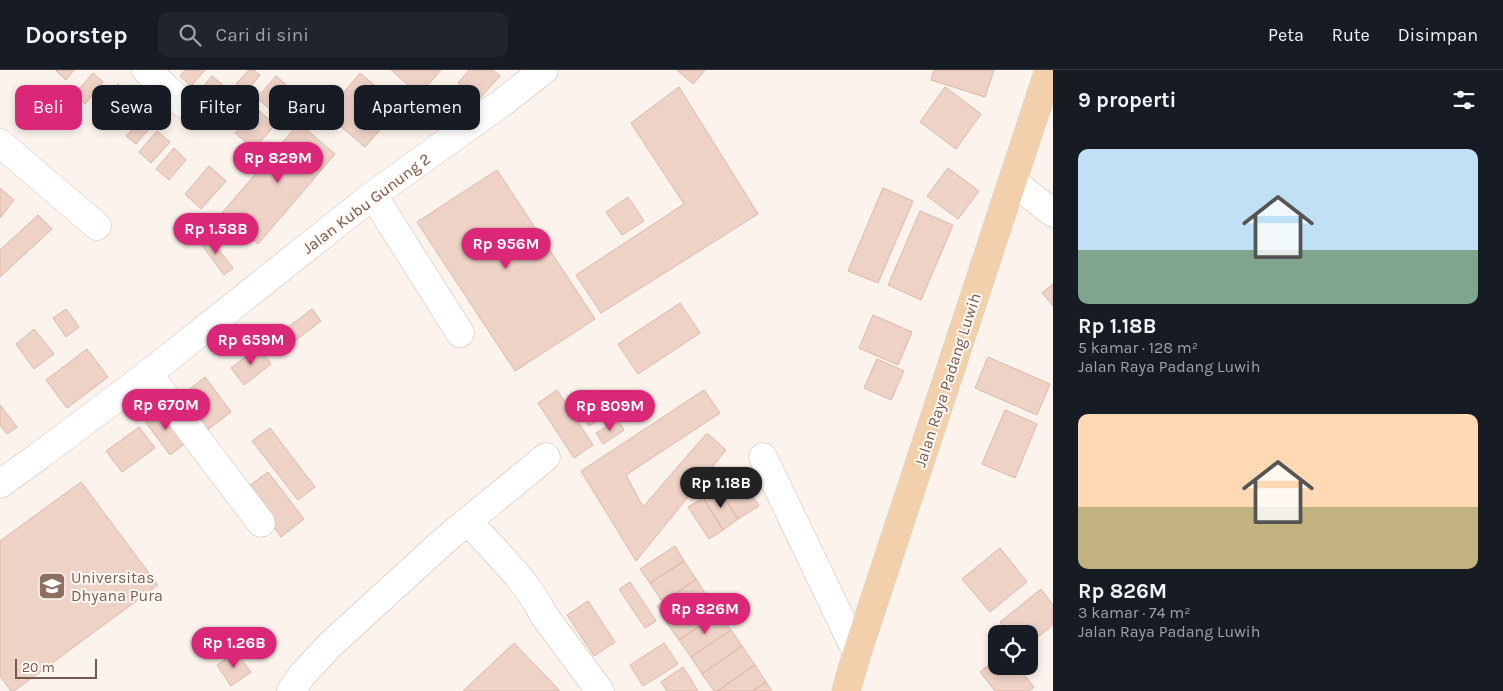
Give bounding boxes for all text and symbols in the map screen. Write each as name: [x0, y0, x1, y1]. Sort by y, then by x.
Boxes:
search box: [158, 12, 508, 57]
text: Doorstep: [25, 21, 128, 49]
icon: search: [176, 21, 204, 49]
text: Cari di sini: [216, 24, 309, 46]
text: Peta: [1268, 24, 1304, 46]
text: Rute: [1332, 24, 1370, 46]
text: Disimpan: [1398, 24, 1478, 46]
chip: Beli: [15, 85, 82, 130]
chip: Sewa: [92, 85, 171, 130]
chip: Filter: [181, 85, 259, 130]
chip: Baru: [269, 85, 344, 130]
chip: Apartemen: [354, 85, 480, 130]
icon: filters: [1450, 86, 1478, 114]
text: 9 properti: [1078, 88, 1176, 112]
pin: Rp 829M: [232, 142, 324, 184]
text: Rp 829M: [244, 148, 312, 167]
street label: Jalan Kubu Gunung 2: [298, 149, 434, 258]
icon: home: [1233, 182, 1323, 272]
pin: Rp 1.58B: [164, 212, 268, 255]
text: Rp 1.58B: [184, 219, 248, 238]
pin: Rp 956M: [460, 228, 552, 270]
text: Rp 956M: [473, 234, 539, 253]
street label: Jalan Raya Padang Luwih: [910, 291, 985, 470]
text: Rp 1.18B: [1078, 314, 1156, 338]
pin: Rp 659M: [205, 324, 297, 366]
text: Rp 659M: [218, 330, 284, 349]
text: 5 kamar · 128 m²: [1078, 338, 1198, 357]
text: Jalan Raya Padang Luwih: [1078, 357, 1260, 376]
pin: Rp 670M: [120, 388, 212, 431]
pin: Rp 809M: [564, 390, 656, 432]
text: Rp 670M: [133, 395, 199, 414]
text: Rp 809M: [576, 396, 644, 415]
icon: home: [1233, 447, 1323, 537]
pin: Rp 1.18B: [669, 466, 773, 509]
text: Rp 1.18B: [691, 473, 751, 492]
place label: Universitas Dhyana Pura: [71, 568, 163, 605]
school or university icon: Universitas Dhyana Pura: [37, 571, 67, 601]
text: Rp 826M: [1078, 579, 1167, 603]
pin: Rp 826M: [659, 592, 751, 635]
text: Rp 826M: [671, 599, 739, 618]
text: 3 kamar · 74 m²: [1078, 603, 1191, 622]
text: Jalan Raya Padang Luwih: [1078, 622, 1260, 641]
map controls: [988, 625, 1038, 675]
button: locate: [988, 625, 1038, 675]
pin: Rp 1.26B: [182, 626, 286, 669]
text: Rp 1.26B: [202, 633, 266, 652]
scale bar: [15, 656, 98, 679]
text: 20 m: [22, 659, 55, 676]

